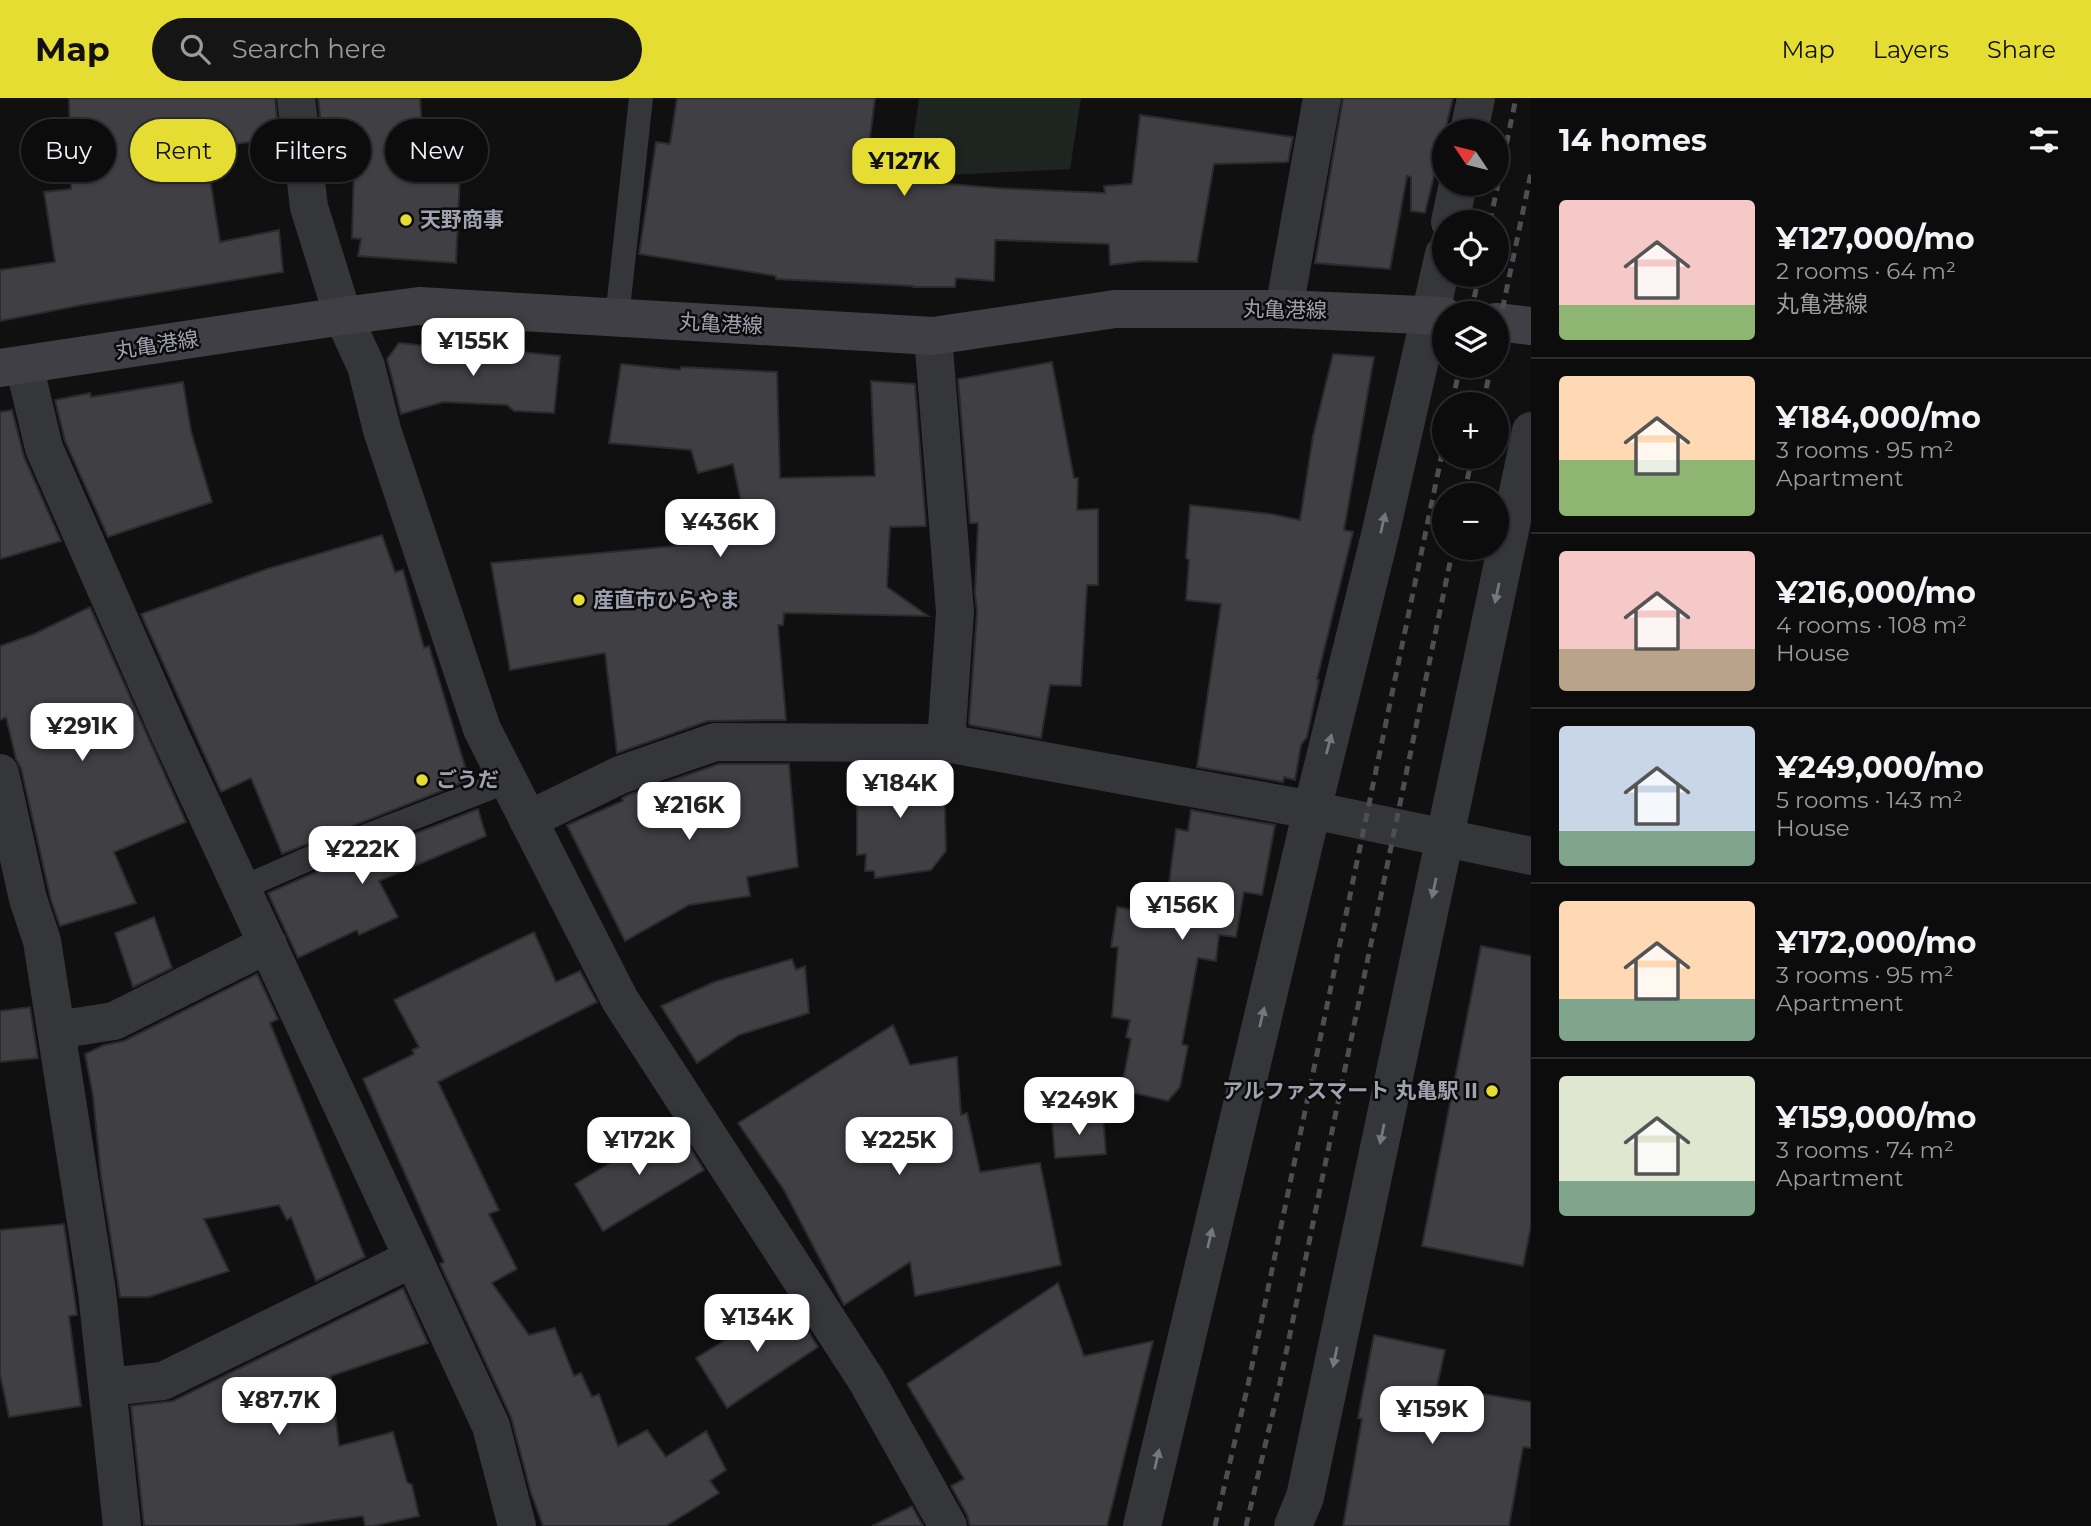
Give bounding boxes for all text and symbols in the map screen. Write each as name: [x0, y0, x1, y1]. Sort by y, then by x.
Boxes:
search box: [152, 18, 642, 81]
text: Map: [35, 29, 110, 69]
icon: search: [176, 30, 214, 68]
text: Search here: [232, 33, 386, 65]
text: Map: [1781, 35, 1835, 64]
text: Layers: [1873, 35, 1949, 64]
text: Share: [1987, 35, 2056, 64]
chip: Buy: [21, 119, 116, 182]
chip: Rent: [130, 119, 236, 182]
chip: Filters: [250, 119, 371, 182]
chip: New: [385, 119, 488, 182]
north arrow: [1432, 119, 1508, 196]
map controls: [1432, 119, 1509, 560]
icon: filters: [2025, 121, 2063, 159]
text: 14 homes: [1559, 122, 1707, 159]
pin: ¥127K: [855, 139, 953, 198]
text: ¥127K: [868, 147, 940, 175]
place label: 天野商事: [420, 207, 504, 232]
button: locate: [1432, 210, 1509, 287]
marker: 天野商事: [398, 212, 414, 228]
text: ¥127,000/mo: [1776, 220, 1975, 257]
icon: home: [1615, 228, 1699, 312]
text: 2 rooms · 64 m²: [1776, 257, 1956, 285]
text: 丸亀港線: [1776, 290, 1868, 318]
street label: 丸亀港線: [1243, 296, 1327, 323]
button: layers: [1432, 301, 1509, 378]
street label: 丸亀港線: [678, 309, 764, 338]
pin: ¥155K: [424, 318, 522, 378]
street label: 丸亀港線: [113, 326, 200, 363]
text: ¥155K: [438, 327, 508, 355]
button: +: [1432, 392, 1509, 469]
text: ¥184,000/mo: [1776, 399, 1981, 436]
icon: home: [1615, 404, 1699, 488]
text: 3 rooms · 95 m²: [1776, 436, 1954, 464]
text: Apartment: [1776, 464, 1904, 492]
button: −: [1432, 483, 1509, 560]
pin: ¥436K: [671, 500, 769, 559]
text: ¥436K: [681, 508, 759, 536]
one-way arrow: [1378, 512, 1389, 534]
text: ¥216,000/mo: [1776, 574, 1976, 611]
icon: home: [1615, 579, 1699, 663]
one-way arrow: [1491, 582, 1502, 604]
place label: 産直市ひらやま: [593, 587, 740, 612]
marker: 産直市ひらやま: [571, 592, 587, 608]
text: 4 rooms · 108 m²: [1776, 611, 1967, 639]
text: House: [1776, 639, 1850, 667]
pin: ¥291K: [33, 704, 131, 763]
text: ¥291K: [46, 712, 118, 740]
one-way arrow: [1324, 732, 1335, 754]
text: ¥249,000/mo: [1776, 749, 1984, 786]
icon: home: [1615, 754, 1699, 838]
pin: ¥184K: [851, 760, 949, 820]
place label: ごうだ: [436, 767, 499, 792]
text: ¥184K: [863, 769, 937, 797]
marker: ごうだ: [414, 772, 430, 788]
pin: ¥216K: [640, 782, 738, 842]
text: 5 rooms · 143 m²: [1776, 786, 1963, 814]
text: ¥216K: [653, 791, 725, 819]
text: House: [1776, 814, 1850, 842]
pin: ¥222K: [313, 826, 411, 886]
text: ¥222K: [325, 835, 399, 863]
one-way arrow: [1429, 877, 1440, 899]
pin: ¥156K: [1133, 882, 1231, 942]
text: ¥156K: [1146, 891, 1218, 919]
text: ¥172,000/mo: [1776, 924, 1976, 961]
icon: home: [1615, 929, 1699, 1013]
text: 3 rooms · 95 m²: [1776, 961, 1954, 989]
text: Apartment: [1776, 989, 1904, 1017]
one-way arrow: [1257, 1006, 1268, 1028]
pin: ¥249K: [1030, 1077, 1128, 1137]
place label: アルファスマート 丸亀駅 II: [1222, 1078, 1478, 1103]
marker: アルファスマート 丸亀駅 II: [1484, 1083, 1500, 1099]
text: ¥249K: [1040, 1086, 1118, 1114]
text: ¥159,000/mo: [1776, 1099, 1976, 1136]
icon: home: [1615, 1104, 1699, 1188]
pin: ¥172K: [590, 1118, 688, 1177]
pin: ¥225K: [850, 1118, 948, 1177]
one-way arrow: [1377, 1123, 1388, 1145]
text: ¥172K: [603, 1126, 675, 1154]
text: ¥225K: [862, 1126, 936, 1154]
text: 3 rooms · 74 m²: [1776, 1136, 1954, 1164]
text: Apartment: [1776, 1164, 1904, 1192]
one-way arrow: [1204, 1227, 1215, 1249]
pin: ¥134K: [708, 1294, 806, 1354]
text: ¥134K: [720, 1303, 794, 1331]
one-way arrow: [1330, 1346, 1341, 1368]
pin: ¥87.7K: [222, 1378, 336, 1437]
text: ¥87.7K: [238, 1386, 320, 1414]
pin: ¥159K: [1383, 1386, 1481, 1446]
text: ¥159K: [1396, 1395, 1468, 1423]
one-way arrow: [1152, 1448, 1163, 1470]

